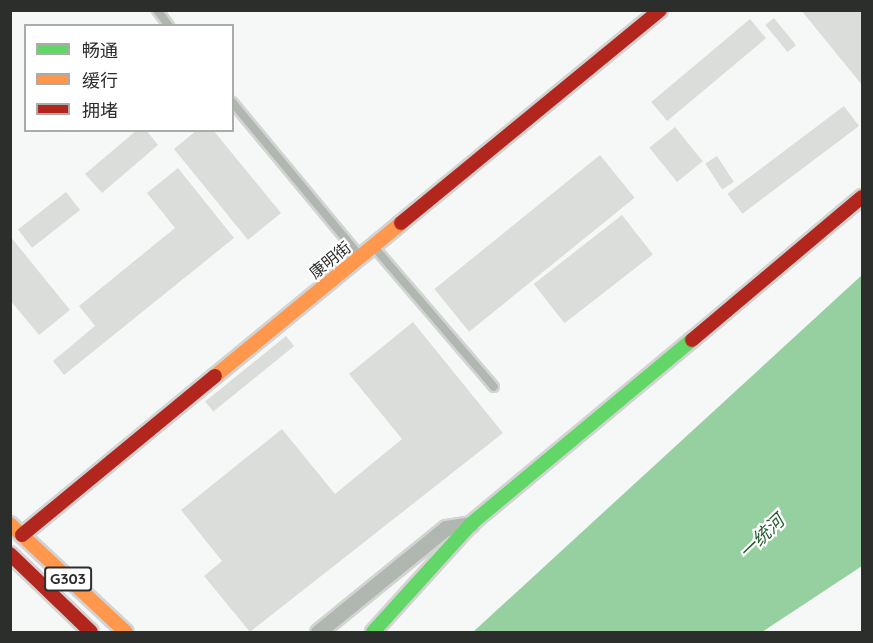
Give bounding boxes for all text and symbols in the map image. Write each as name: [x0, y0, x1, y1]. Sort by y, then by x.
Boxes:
legend: [24, 24, 234, 132]
text: 畅通: [82, 39, 118, 62]
text: 缓行: [82, 69, 118, 92]
text: 拥堵: [82, 99, 118, 122]
street label: 康明街: [305, 237, 355, 283]
water label: 一统河: [735, 510, 789, 564]
road number: G303: [44, 567, 92, 591]

